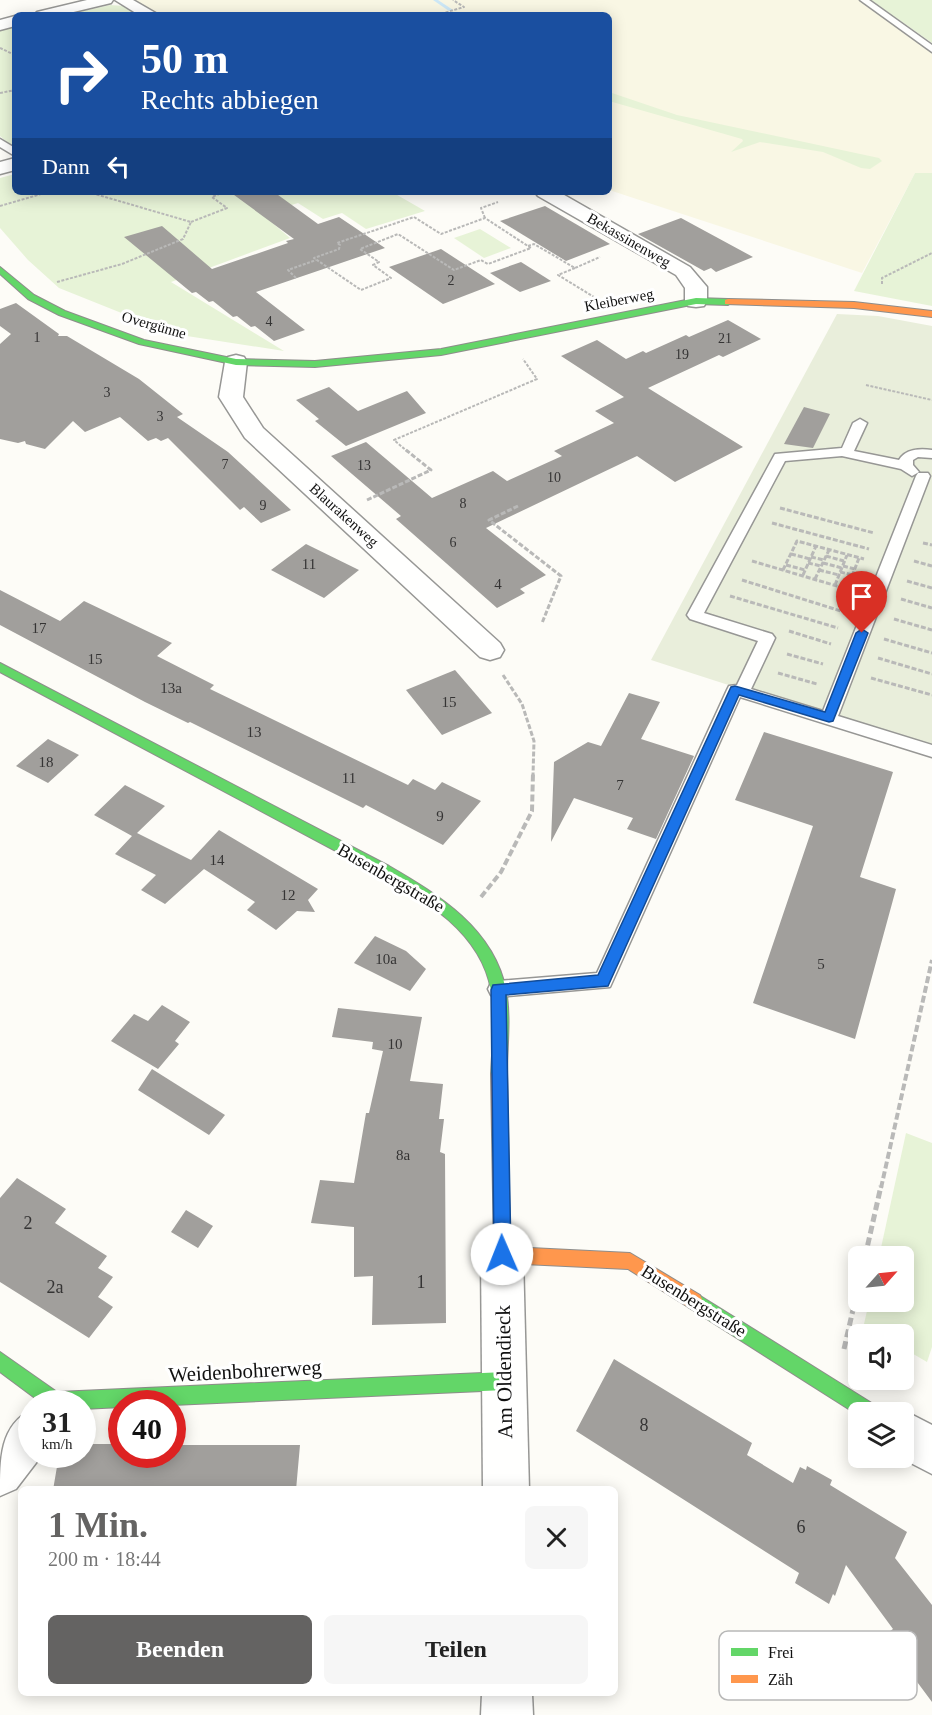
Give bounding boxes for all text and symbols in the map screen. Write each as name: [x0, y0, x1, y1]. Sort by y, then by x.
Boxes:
icon: right: [42, 36, 120, 114]
text: 50 m: [141, 36, 229, 82]
text: Rechts abbiegen: [141, 85, 319, 115]
icon: left: [102, 150, 135, 183]
text: Dann: [42, 154, 90, 179]
street label: Bekassinenweg: [585, 210, 674, 271]
house number: 2: [448, 273, 455, 288]
street label: Kleiberweg: [583, 285, 655, 315]
street label: Overgünne: [120, 308, 188, 342]
house number: 4: [266, 314, 273, 329]
house number: 1: [34, 330, 41, 345]
house number: 21: [718, 331, 732, 346]
house number: 19: [675, 347, 689, 362]
house number: 3: [104, 385, 111, 400]
house number: 3: [157, 409, 164, 424]
house number: 7: [222, 457, 229, 472]
house number: 13: [357, 458, 371, 473]
house number: 10: [547, 470, 561, 485]
street label: Blaurakenweg: [306, 480, 382, 550]
house number: 8: [460, 496, 467, 511]
house number: 9: [260, 498, 267, 513]
house number: 6: [450, 535, 457, 550]
house number: 11: [302, 556, 316, 572]
pin: [836, 571, 887, 633]
house number: 4: [494, 576, 502, 592]
icon: arrive: [845, 580, 878, 613]
house number: 17: [32, 620, 47, 636]
house number: 15: [88, 651, 103, 667]
house number: 13a: [160, 680, 182, 696]
house number: 15: [442, 694, 457, 710]
house number: 13: [247, 724, 262, 740]
house number: 18: [39, 754, 54, 770]
house number: 11: [342, 770, 356, 786]
house number: 7: [616, 777, 624, 793]
house number: 9: [436, 808, 444, 824]
street label: Busenbergstraße: [334, 839, 448, 917]
house number: 14: [210, 852, 225, 868]
house number: 12: [281, 887, 296, 903]
house number: 10a: [375, 951, 397, 967]
house number: 5: [817, 956, 825, 972]
house number: 10: [388, 1036, 403, 1052]
house number: 8a: [396, 1147, 410, 1163]
house number: 2: [24, 1213, 33, 1233]
position arrow: [470, 1222, 534, 1286]
north arrow: [848, 1246, 914, 1312]
map controls: [848, 1246, 914, 1468]
street label: Busenbergstraße: [638, 1261, 750, 1341]
house number: 1: [417, 1272, 426, 1292]
house number: 2a: [47, 1277, 64, 1297]
street label: Am Oldendieck: [491, 1305, 517, 1439]
button: sound: [848, 1324, 914, 1390]
street label: Weidenbohrerweg: [168, 1355, 323, 1387]
speed limit sign: 40: [108, 1390, 186, 1468]
button: layers: [848, 1402, 914, 1468]
text: 31: [42, 1405, 72, 1438]
house number: 8: [640, 1415, 649, 1435]
text: km/h: [42, 1436, 72, 1452]
text: 1 Min.: [48, 1505, 148, 1545]
button: close: [525, 1506, 588, 1569]
house number: 6: [797, 1517, 806, 1537]
text: 200 m · 18:44: [48, 1548, 161, 1570]
button: Beenden: [48, 1615, 312, 1684]
button: Teilen: [324, 1615, 588, 1684]
legend: [719, 1631, 917, 1700]
text: Frei: [768, 1644, 794, 1661]
text: Zäh: [768, 1671, 793, 1688]

